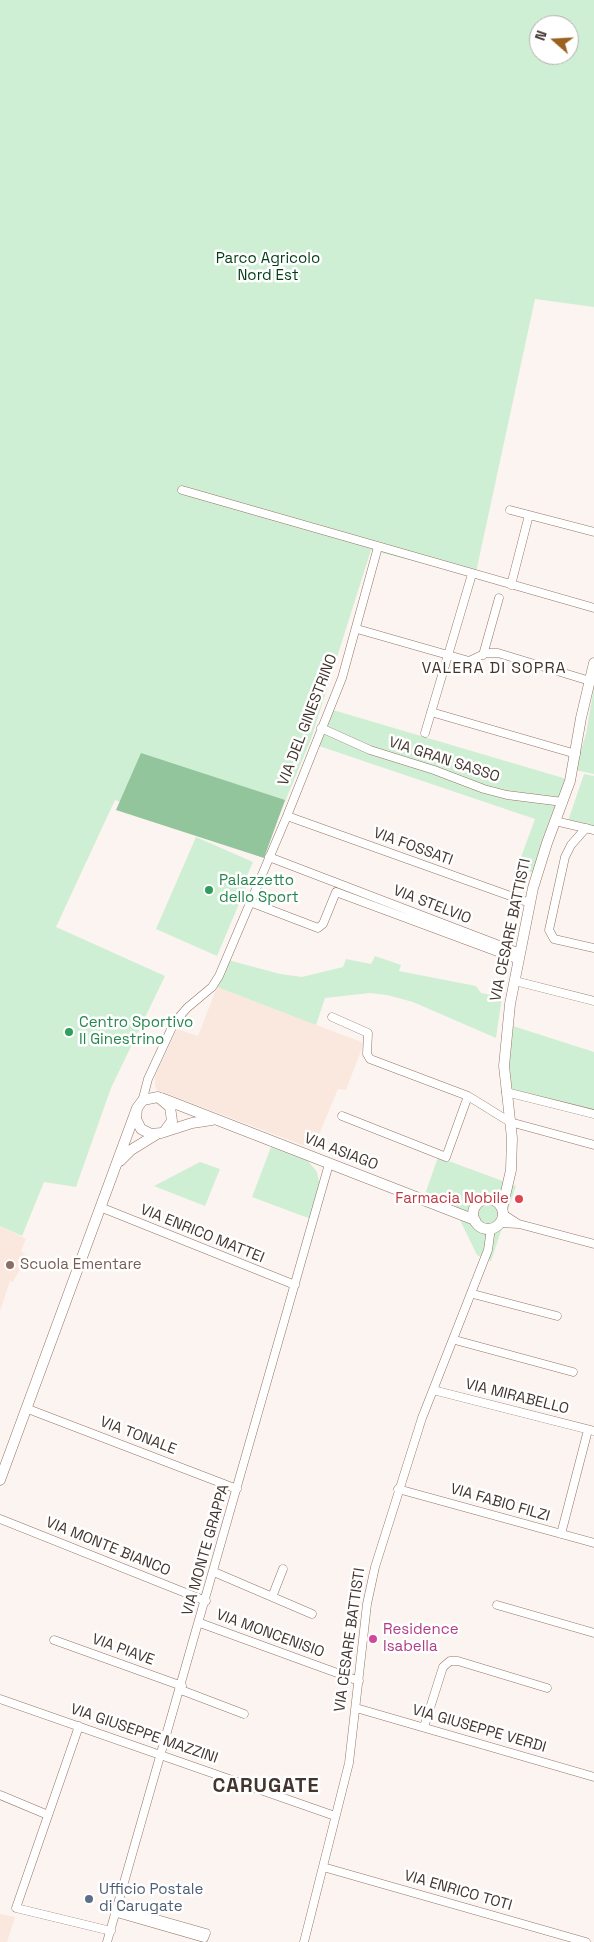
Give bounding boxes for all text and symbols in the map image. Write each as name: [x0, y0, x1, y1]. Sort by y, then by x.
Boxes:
north arrow: [529, 15, 579, 65]
text: N: [531, 28, 551, 43]
park label: Parco Agricolo Nord Est: [216, 250, 320, 285]
street label: VIA DEL GINESTRINO: [275, 652, 341, 788]
district label: VALERA DI SOPRA: [420, 659, 568, 679]
street label: VIA GRAN SASSO: [386, 734, 502, 786]
street label: VIA FOSSATI: [371, 824, 455, 870]
street label: VIA CESARE BATTISTI: [487, 857, 535, 1003]
place label: Palazzetto dello Sport: [219, 872, 299, 907]
street label: VIA STELVIO: [390, 882, 474, 928]
marker: Palazzetto dello Sport: [203, 884, 215, 896]
place label: Centro Sportivo Il Ginestrino: [79, 1014, 193, 1049]
marker: Centro Sportivo Il Ginestrino: [63, 1026, 75, 1038]
street label: VIA ASIAGO: [301, 1130, 381, 1174]
place label: Farmacia Nobile: [395, 1190, 509, 1208]
marker: Farmacia Nobile: [513, 1193, 525, 1205]
street label: VIA ENRICO MATTEI: [137, 1201, 267, 1267]
place label: Scuola Ementare: [20, 1256, 142, 1274]
marker: Scuola Ementare: [4, 1259, 16, 1271]
street label: VIA MIRABELLO: [463, 1375, 571, 1419]
street label: VIA TONALE: [97, 1413, 179, 1459]
street label: VIA FABIO FILZI: [448, 1480, 552, 1526]
street label: VIA MONTE GRAPPA: [179, 1482, 233, 1618]
street label: VIA MONTE BIANCO: [43, 1514, 173, 1580]
street label: VIA CESARE BATTISTI: [331, 1567, 369, 1713]
street label: VIA MONCENISIO: [213, 1606, 327, 1662]
place label: Residence Isabella: [383, 1621, 459, 1656]
street label: VIA PIAVE: [89, 1630, 157, 1670]
marker: Residence Isabella: [367, 1633, 379, 1645]
street label: VIA GIUSEPPE MAZZINI: [68, 1700, 220, 1768]
street label: VIA GIUSEPPE VERDI: [410, 1701, 548, 1757]
district label: CARUGATE: [212, 1775, 320, 1799]
street label: VIA ENRICO TOTI: [402, 1867, 514, 1915]
place label: Ufficio Postale di Carugate: [99, 1881, 203, 1916]
marker: Ufficio Postale di Carugate: [83, 1893, 95, 1905]

